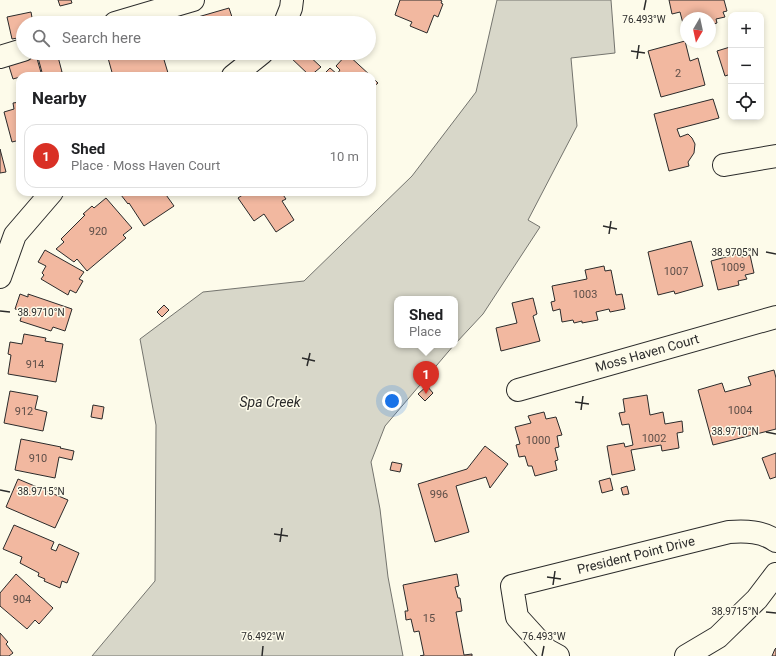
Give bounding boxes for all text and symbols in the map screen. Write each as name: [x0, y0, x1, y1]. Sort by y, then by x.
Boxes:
north arrow: [680, 12, 716, 48]
map controls: [728, 12, 764, 120]
button: +: [728, 12, 764, 48]
text: 76.493°W: [622, 14, 666, 25]
search box: [16, 16, 376, 60]
icon: search: [30, 27, 52, 49]
text: Search here: [62, 29, 141, 47]
button: −: [728, 48, 764, 84]
house number: 2: [675, 67, 681, 80]
button: locate: [728, 84, 764, 120]
text: Nearby: [32, 88, 87, 108]
text: Shed: [71, 140, 105, 158]
text: 1: [42, 149, 50, 164]
text: 10 m: [330, 149, 359, 164]
text: Place · Moss Haven Court: [71, 158, 220, 173]
house number: 920: [89, 225, 107, 238]
text: 38.9705°N: [711, 247, 759, 258]
house number: 1009: [721, 261, 745, 274]
house number: 1007: [664, 265, 688, 278]
house number: 1003: [573, 288, 597, 301]
popup: [394, 296, 458, 348]
text: Shed: [409, 306, 443, 324]
text: 38.9710°N: [17, 307, 65, 318]
text: Place: [409, 324, 441, 339]
street label: Moss Haven Court: [593, 331, 701, 375]
house number: 914: [26, 358, 44, 371]
pin: 1: [413, 361, 439, 394]
your location: [382, 391, 402, 411]
water label: Spa Creek: [239, 394, 302, 410]
house number: 1004: [728, 404, 752, 417]
house number: 912: [15, 405, 33, 418]
text: 38.9710°N: [711, 426, 759, 437]
house number: 1002: [642, 432, 666, 445]
house number: 1000: [526, 434, 550, 447]
house number: 910: [29, 452, 47, 465]
text: 38.9715°N: [17, 486, 65, 497]
house number: 996: [430, 488, 448, 501]
street label: President Point Drive: [576, 533, 696, 577]
house number: 904: [13, 593, 31, 606]
text: 38.9715°N: [711, 606, 759, 617]
house number: 15: [423, 612, 435, 625]
text: 76.492°W: [241, 631, 285, 642]
text: 76.493°W: [522, 631, 566, 642]

